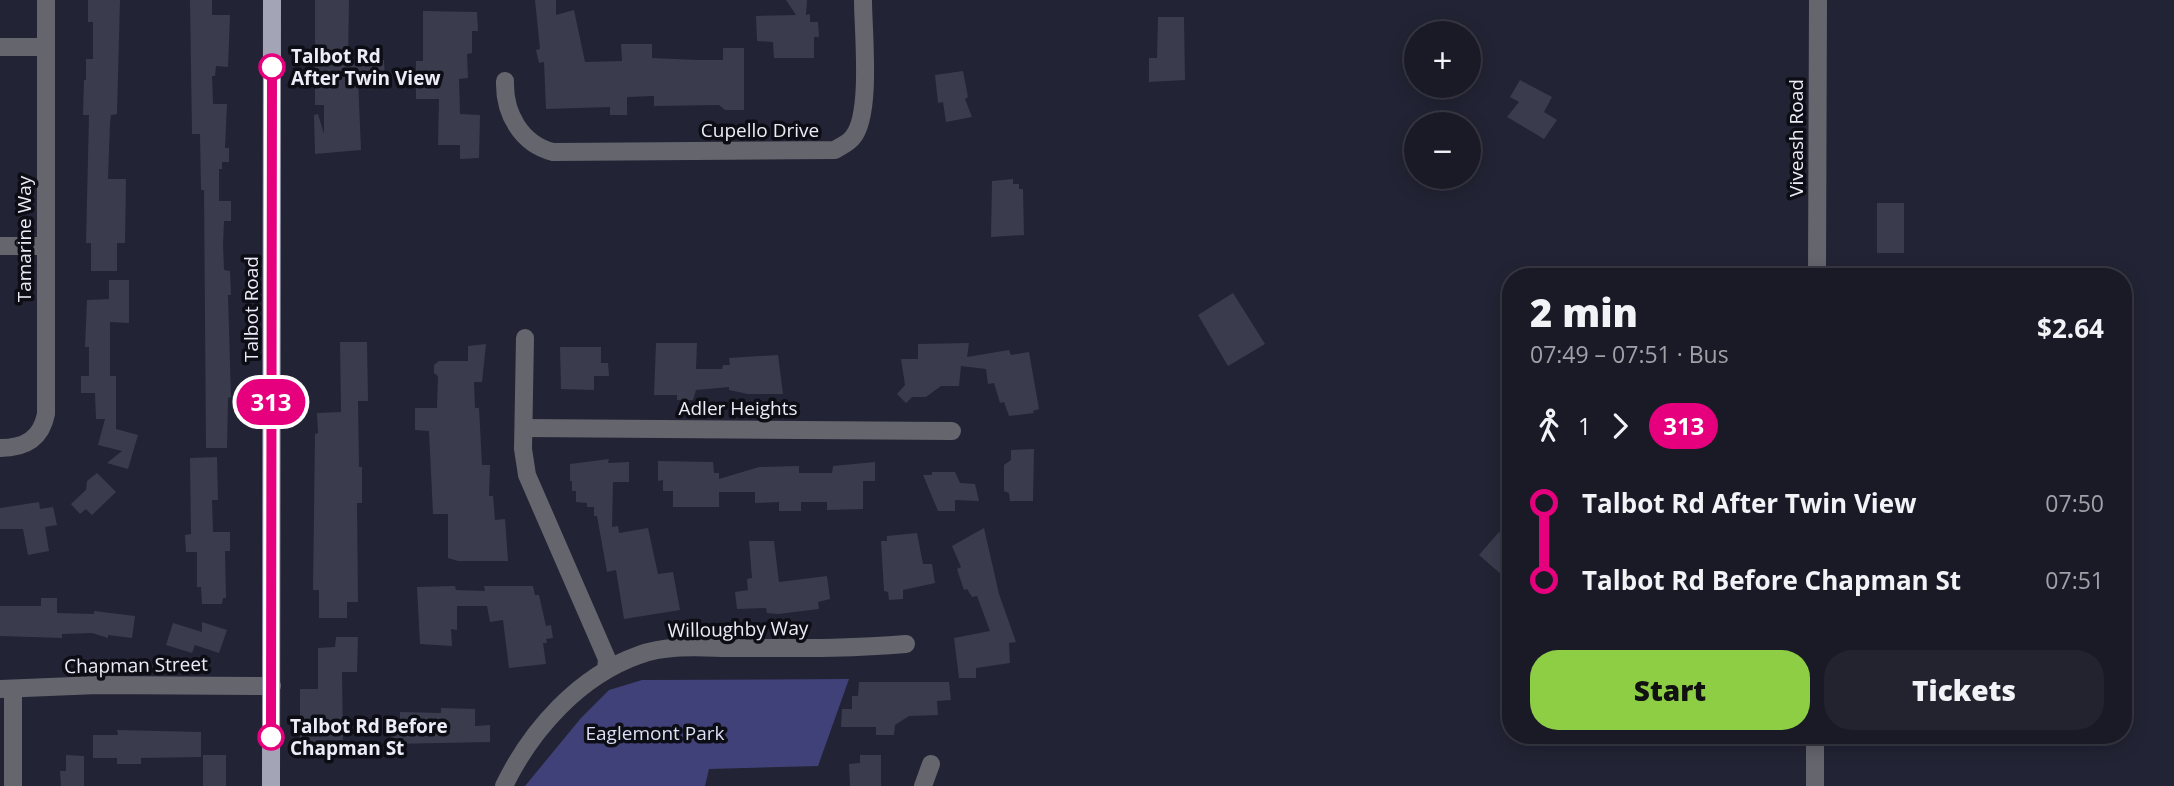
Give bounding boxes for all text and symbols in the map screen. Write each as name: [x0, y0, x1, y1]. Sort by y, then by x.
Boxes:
map controls: [1404, 21, 1481, 189]
button: +: [1404, 21, 1481, 98]
place label: Talbot Rd After Twin View: [291, 43, 441, 91]
marker: Talbot Rd After Twin View: [259, 54, 285, 80]
street label: Viveash Road: [1783, 79, 1809, 197]
button: −: [1404, 112, 1481, 189]
street label: Cupello Drive: [701, 117, 819, 143]
street label: Tamarine Way: [11, 175, 37, 302]
street label: Talbot Road: [238, 256, 264, 362]
text: 2 min: [1530, 286, 1638, 338]
text: $2.64: [2037, 310, 2104, 346]
text: 07:49 – 07:51 · Bus: [1530, 338, 1729, 370]
line badge: 313: [231, 379, 311, 425]
text: 313: [250, 385, 292, 418]
street label: Adler Heights: [678, 395, 798, 421]
icon: walk: [1530, 407, 1568, 445]
icon: forward: [1601, 407, 1639, 445]
text: 313: [1663, 409, 1704, 442]
text: 1: [1578, 410, 1591, 442]
text: Talbot Rd After Twin View: [1582, 485, 1916, 521]
text: 07:50: [2045, 487, 2104, 519]
text: Talbot Rd Before Chapman St: [1582, 562, 1961, 598]
text: 07:51: [2045, 564, 2104, 596]
street label: Willoughby Way: [667, 615, 809, 643]
button: Start: [1530, 650, 1810, 730]
button: Tickets: [1824, 650, 2104, 730]
street label: Chapman Street: [64, 651, 208, 679]
place label: Talbot Rd Before Chapman St: [290, 713, 448, 761]
park label: Eaglemont Park: [585, 720, 725, 746]
marker: Talbot Rd Before Chapman St: [258, 724, 284, 750]

